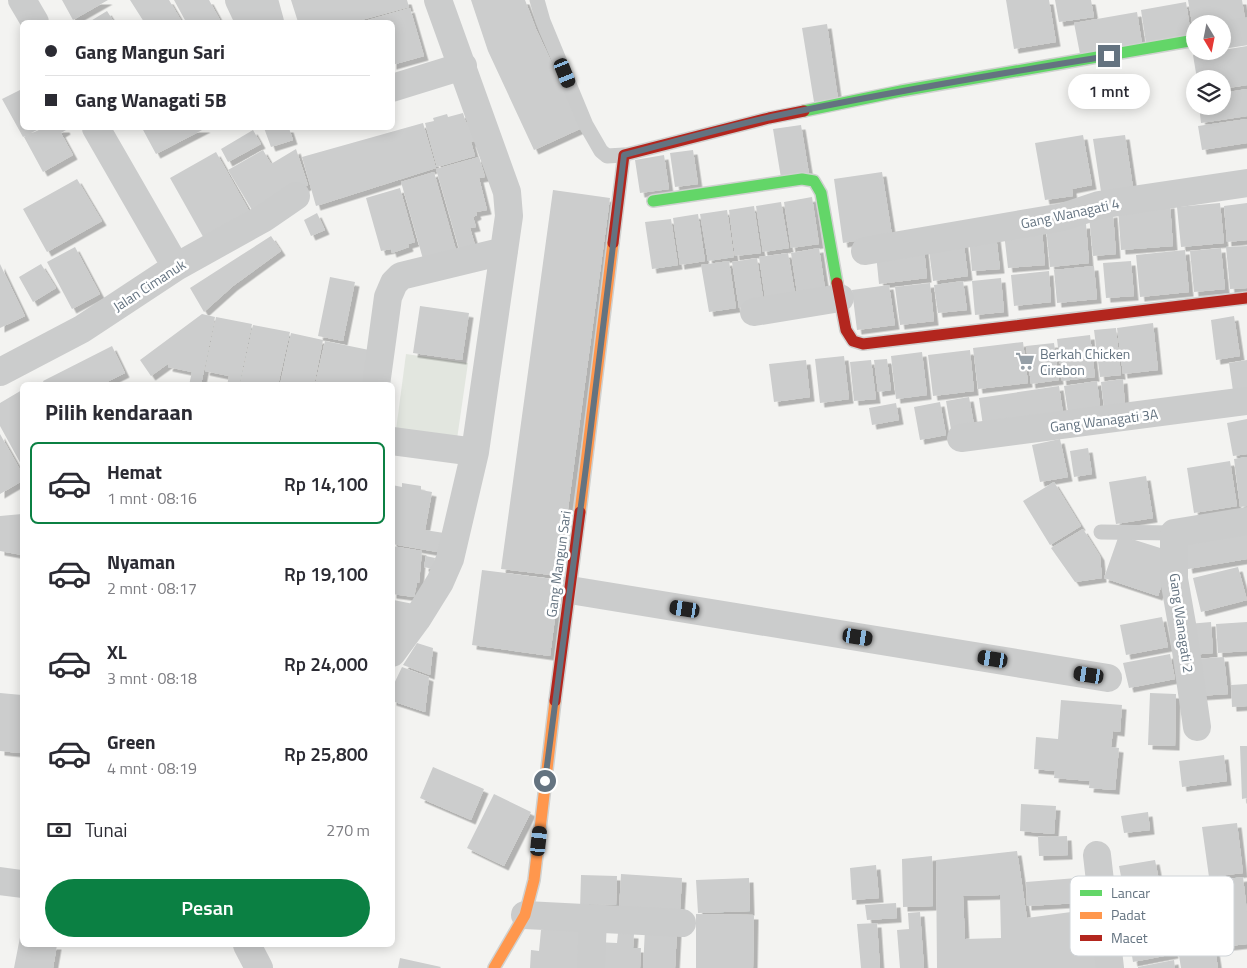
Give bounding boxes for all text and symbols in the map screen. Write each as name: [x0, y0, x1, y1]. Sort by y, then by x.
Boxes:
north arrow: [1186, 15, 1231, 60]
map controls: [1186, 15, 1231, 115]
text: Gang Mangun Sari: [75, 37, 225, 66]
route end: [1098, 45, 1120, 67]
car: [552, 56, 577, 90]
button: layers: [1186, 70, 1231, 115]
callout: 1 mnt: [1068, 74, 1150, 108]
text: 1 mnt: [1089, 79, 1129, 103]
text: Gang Wanagati 5B: [75, 85, 227, 114]
street label: Gang Wanagati 4: [1019, 192, 1121, 234]
street label: Jalan Cimanuk: [108, 253, 190, 316]
place label: Berkah Chicken Cirebon: [1040, 343, 1130, 380]
supermarket icon: Berkah Chicken Cirebon: [1014, 350, 1036, 372]
text: Pilih kendaraan: [45, 395, 193, 429]
street label: Gang Wanagati 3A: [1049, 403, 1160, 437]
text: Hemat: [107, 457, 162, 486]
icon: car: [47, 461, 92, 506]
text: Rp 14,100: [284, 469, 368, 498]
text: 1 mnt · 08:16: [107, 486, 197, 510]
street label: Gang Mangun Sari: [540, 509, 576, 619]
text: Nyaman: [107, 547, 175, 576]
icon: car: [47, 551, 92, 596]
text: Rp 19,100: [284, 559, 368, 588]
street label: Gang Wanagati 2: [1165, 572, 1199, 674]
text: 2 mnt · 08:17: [107, 576, 197, 600]
car: [669, 599, 700, 619]
car: [842, 627, 873, 647]
text: XL: [107, 637, 127, 666]
icon: car: [47, 641, 92, 686]
text: Rp 24,000: [284, 649, 368, 678]
car: [977, 649, 1008, 669]
car: [1073, 665, 1104, 685]
text: 3 mnt · 08:18: [107, 666, 197, 690]
text: Green: [107, 727, 156, 756]
icon: car: [47, 731, 92, 776]
text: Rp 25,800: [284, 739, 368, 768]
text: 4 mnt · 08:19: [107, 756, 197, 780]
route start: [534, 770, 556, 792]
text: Tunai: [85, 815, 127, 844]
icon: cash: [45, 816, 73, 844]
text: 270 m: [326, 818, 370, 842]
car: [529, 825, 548, 857]
legend: [1070, 876, 1234, 956]
button: Pesan: [45, 879, 370, 937]
text: Lancar: [1111, 882, 1150, 903]
text: Padat: [1111, 904, 1146, 925]
text: Macet: [1111, 927, 1148, 948]

